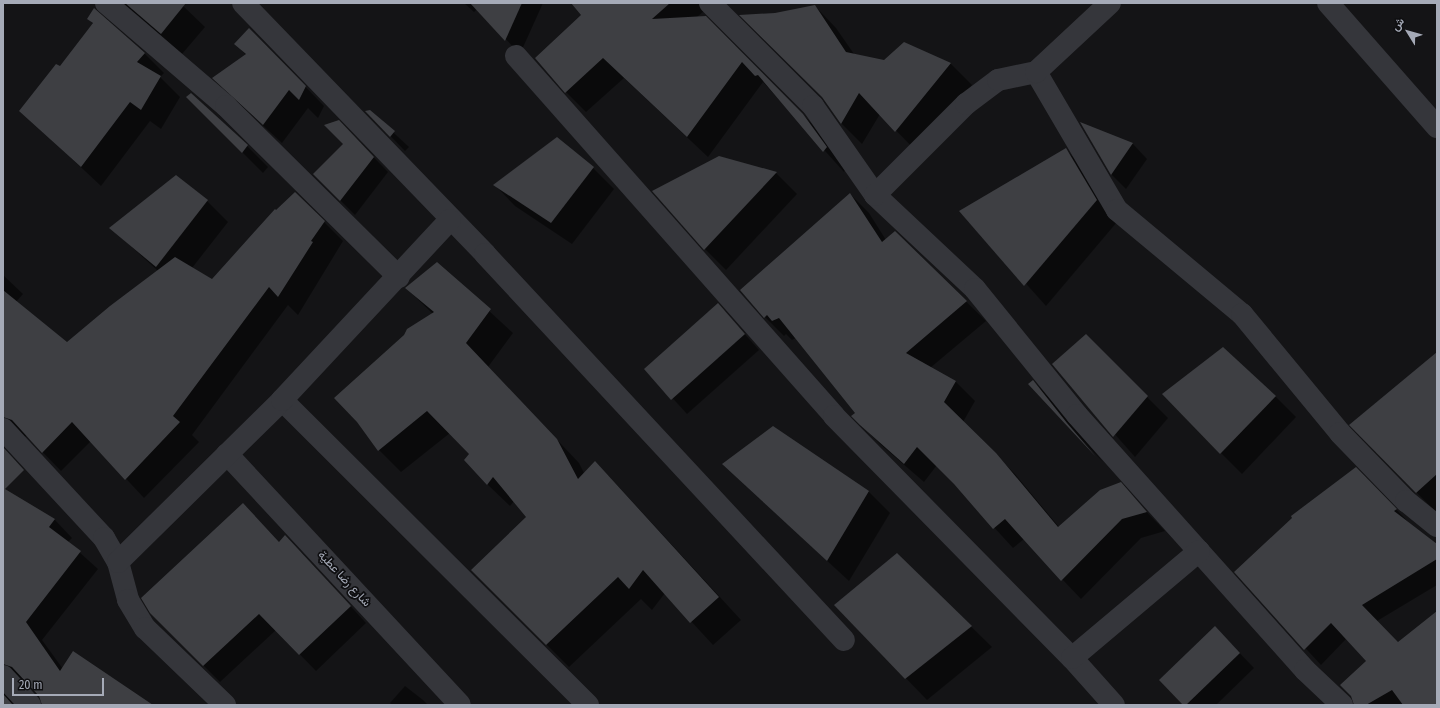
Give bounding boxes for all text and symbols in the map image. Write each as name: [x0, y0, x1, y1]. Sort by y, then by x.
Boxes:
north arrow: [1388, 12, 1428, 52]
text: ش: [1389, 15, 1407, 34]
street label: شارع رضا عطية: [315, 548, 373, 610]
scale bar: [14, 670, 106, 696]
text: 20 m: [19, 678, 43, 692]

